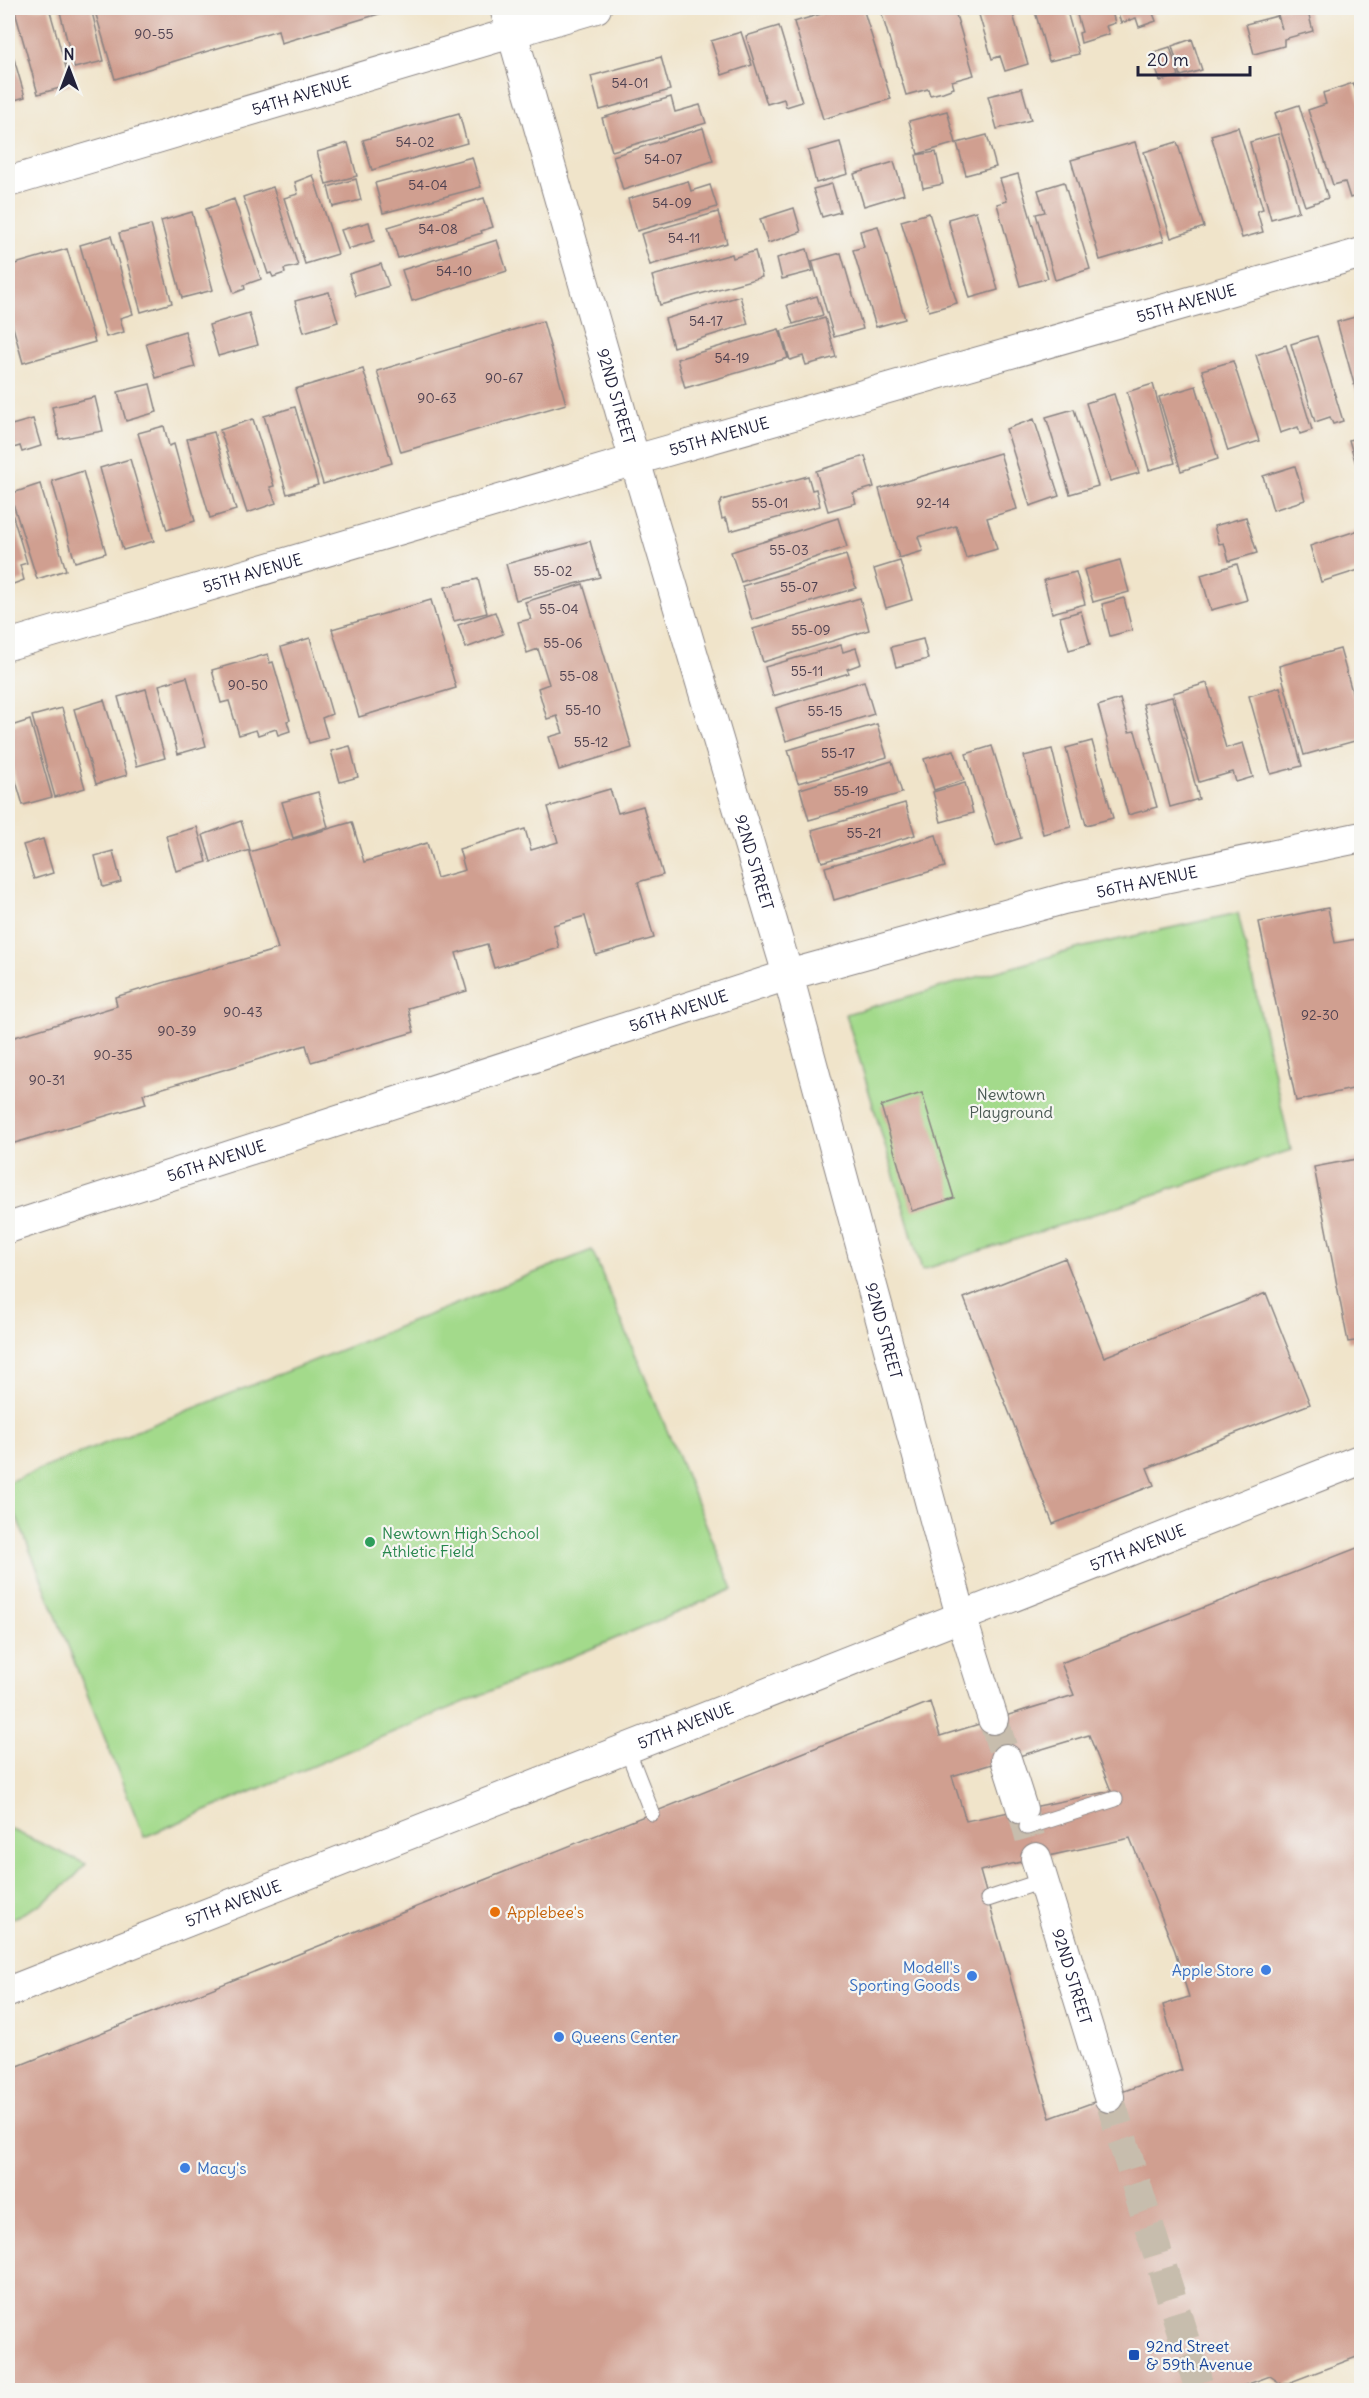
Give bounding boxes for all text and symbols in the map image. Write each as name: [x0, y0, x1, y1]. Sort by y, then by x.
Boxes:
house number: 90-55: [134, 25, 174, 43]
north arrow: [39, 39, 99, 99]
scale bar: [1138, 39, 1250, 77]
text: N: [63, 44, 75, 64]
text: 20 m: [1147, 48, 1189, 71]
street label: 54TH AVENUE: [249, 71, 353, 119]
house number: 54-01: [612, 74, 648, 92]
house number: 54-02: [395, 133, 435, 151]
house number: 54-07: [644, 150, 682, 168]
house number: 54-04: [408, 176, 448, 194]
house number: 54-09: [652, 194, 692, 212]
house number: 54-08: [418, 220, 458, 238]
house number: 54-11: [668, 229, 700, 247]
house number: 54-10: [436, 262, 472, 280]
street label: 55TH AVENUE: [1134, 279, 1239, 327]
house number: 54-17: [689, 312, 723, 330]
street label: 92ND STREET: [593, 346, 640, 447]
house number: 54-19: [714, 349, 750, 367]
house number: 90-67: [485, 369, 523, 387]
house number: 90-63: [417, 389, 457, 407]
street label: 55TH AVENUE: [667, 412, 771, 460]
house number: 55-01: [752, 494, 788, 512]
house number: 92-14: [916, 494, 950, 512]
house number: 55-03: [769, 541, 809, 559]
street label: 55TH AVENUE: [200, 549, 305, 597]
house number: 55-02: [534, 562, 573, 580]
house number: 55-07: [780, 578, 818, 596]
house number: 55-04: [539, 600, 579, 618]
house number: 55-09: [791, 621, 831, 639]
house number: 55-06: [543, 634, 583, 652]
house number: 55-11: [791, 662, 823, 680]
house number: 55-08: [559, 667, 599, 685]
house number: 90-50: [228, 676, 268, 694]
house number: 55-10: [565, 701, 601, 719]
house number: 55-15: [807, 702, 843, 720]
house number: 55-12: [574, 733, 609, 751]
house number: 55-17: [821, 744, 855, 762]
house number: 55-19: [833, 782, 869, 800]
street label: 92ND STREET: [731, 812, 778, 913]
house number: 55-21: [847, 824, 881, 842]
street label: 56TH AVENUE: [1095, 861, 1199, 902]
street label: 56TH AVENUE: [627, 985, 731, 1036]
house number: 90-43: [223, 1003, 263, 1021]
house number: 92-30: [1301, 1006, 1339, 1024]
house number: 90-39: [158, 1022, 197, 1040]
house number: 90-35: [94, 1046, 133, 1064]
house number: 90-31: [29, 1071, 65, 1089]
park label: Newtown Playground: [969, 1084, 1053, 1122]
street label: 56TH AVENUE: [164, 1135, 268, 1186]
street label: 92ND STREET: [861, 1280, 907, 1381]
street label: 57TH AVENUE: [1087, 1519, 1188, 1575]
place label: Newtown High School Athletic Field: [382, 1523, 539, 1561]
marker: Newtown High School Athletic Field: [363, 1535, 377, 1549]
street label: 57TH AVENUE: [635, 1697, 736, 1753]
street label: 57TH AVENUE: [182, 1875, 284, 1931]
place label: Applebee's: [507, 1902, 584, 1922]
marker: Applebee's: [488, 1905, 502, 1919]
street label: 92ND STREET: [1048, 1926, 1096, 2027]
place label: Modell's Sporting Goods: [849, 1957, 960, 1995]
place label: Apple Store: [1172, 1960, 1254, 1980]
marker: Apple Store: [1259, 1963, 1273, 1977]
marker: Modell's Sporting Goods: [965, 1969, 979, 1983]
place label: Queens Center: [571, 2027, 679, 2047]
marker: Queens Center: [552, 2030, 566, 2044]
place label: Macy's: [197, 2158, 246, 2178]
marker: Macy's: [178, 2161, 192, 2175]
place label: 92nd Street & 59th Avenue: [1146, 2336, 1253, 2374]
marker: 92nd Street & 59th Avenue: [1127, 2348, 1141, 2362]

